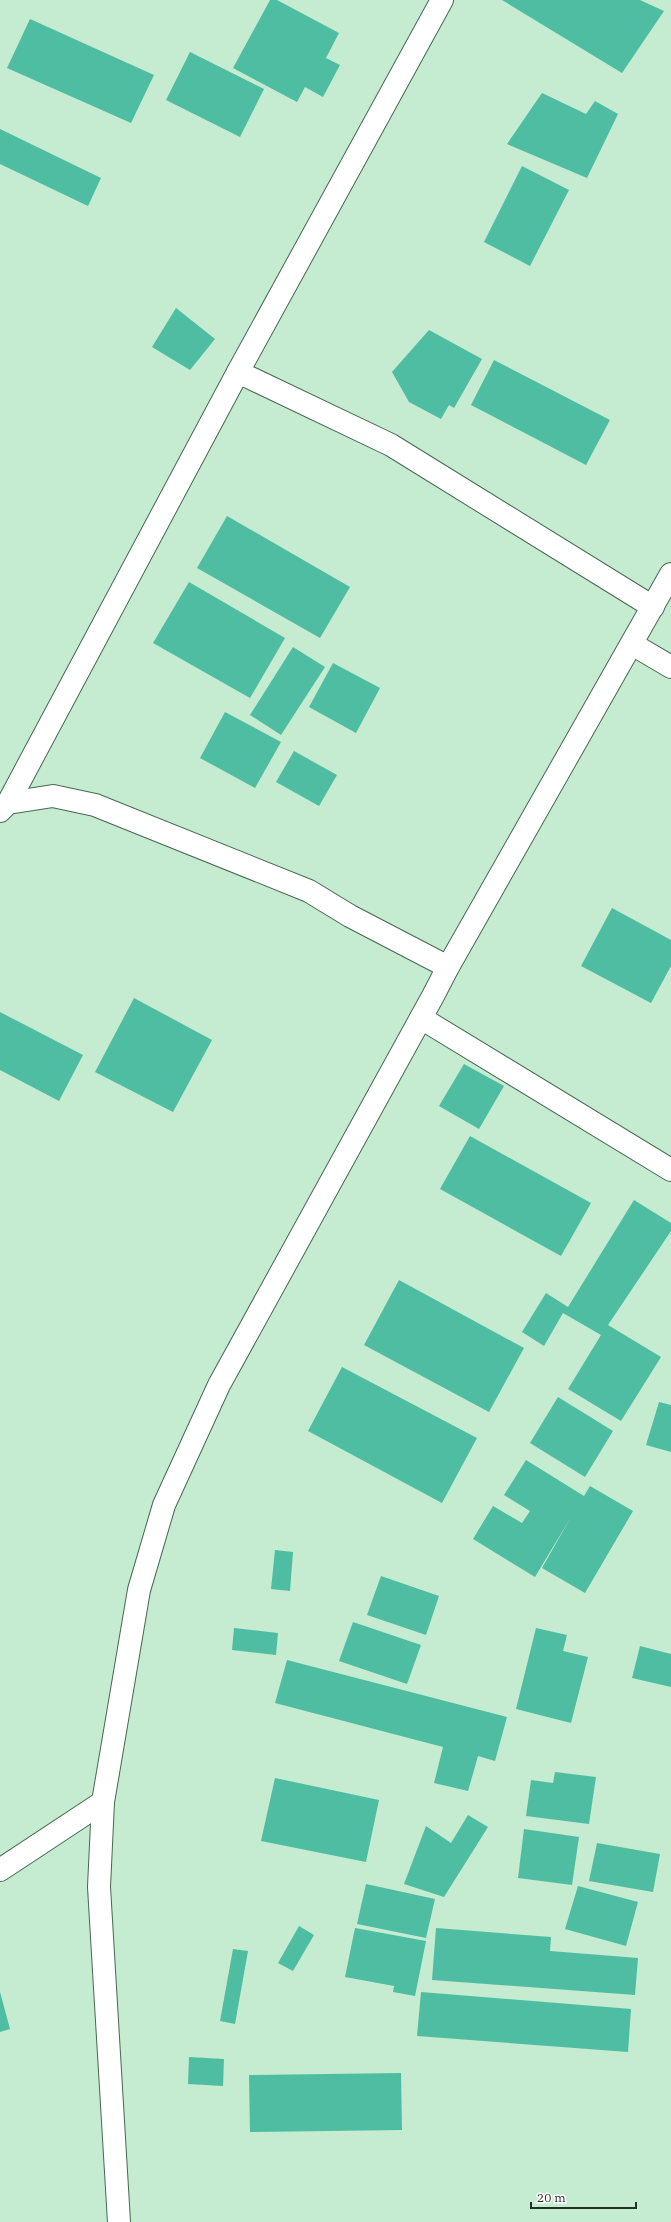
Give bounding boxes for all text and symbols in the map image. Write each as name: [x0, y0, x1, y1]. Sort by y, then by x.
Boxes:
scale bar: [531, 2184, 636, 2210]
text: 20 m: [537, 2190, 566, 2205]

